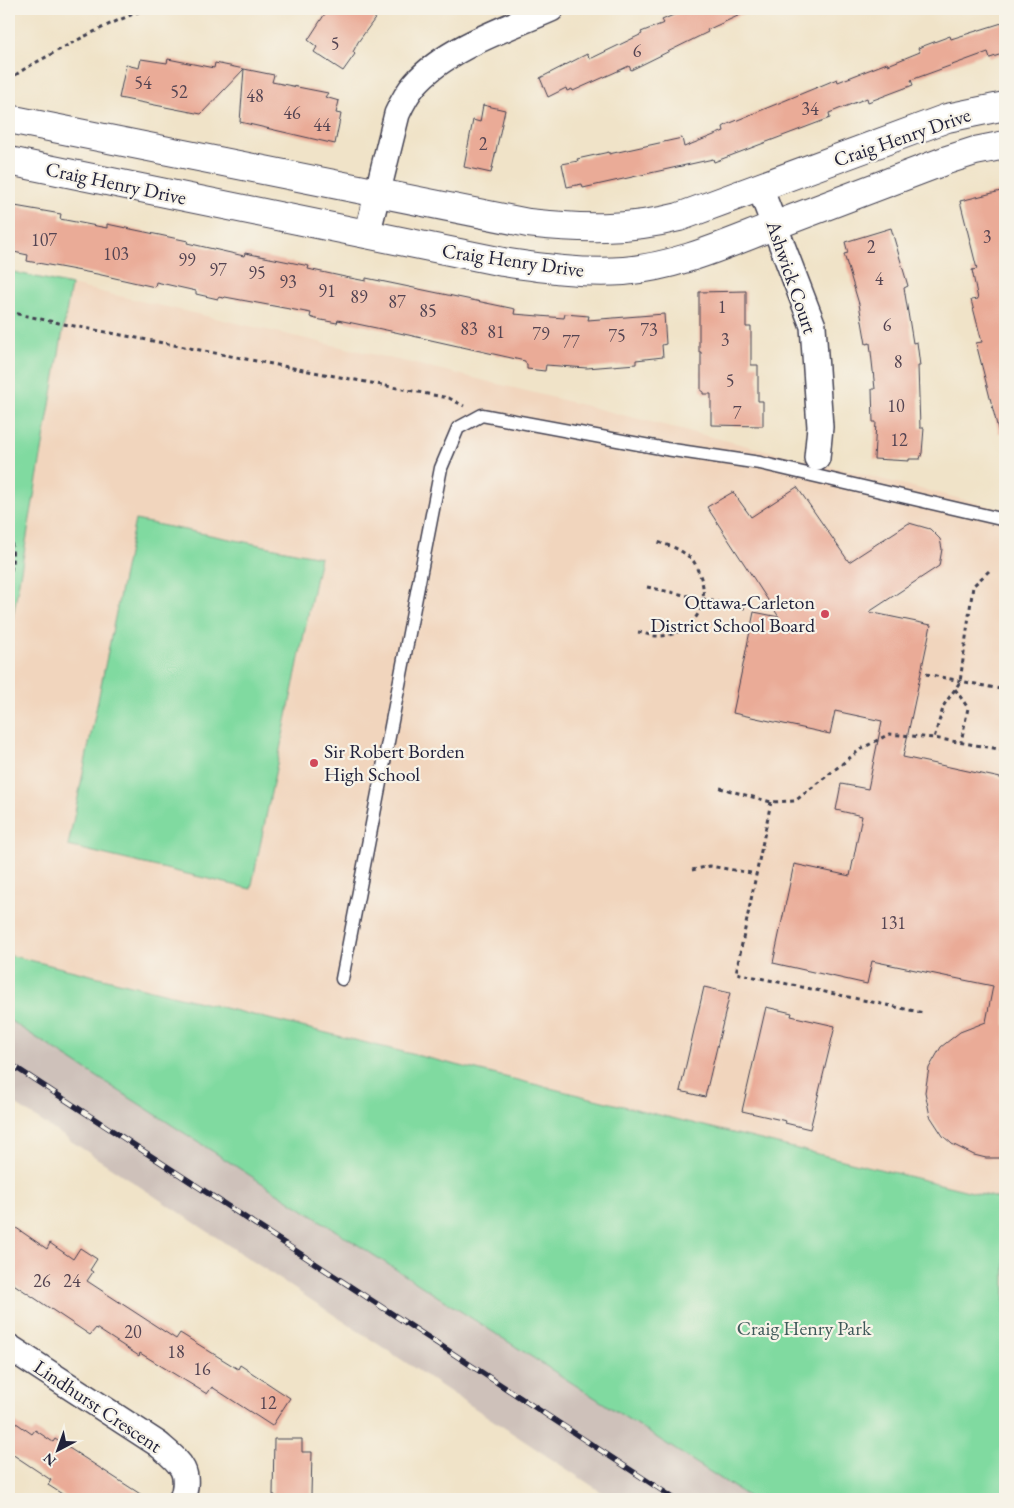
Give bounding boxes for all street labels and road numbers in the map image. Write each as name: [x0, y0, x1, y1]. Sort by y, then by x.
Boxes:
street label: Craig Henry Drive: [830, 101, 974, 173]
street label: Craig Henry Drive: [43, 155, 189, 211]
street label: Ashwick Court: [760, 216, 824, 338]
street label: Craig Henry Drive: [440, 237, 586, 283]
street label: Lindhurst Crescent: [29, 1354, 168, 1459]

